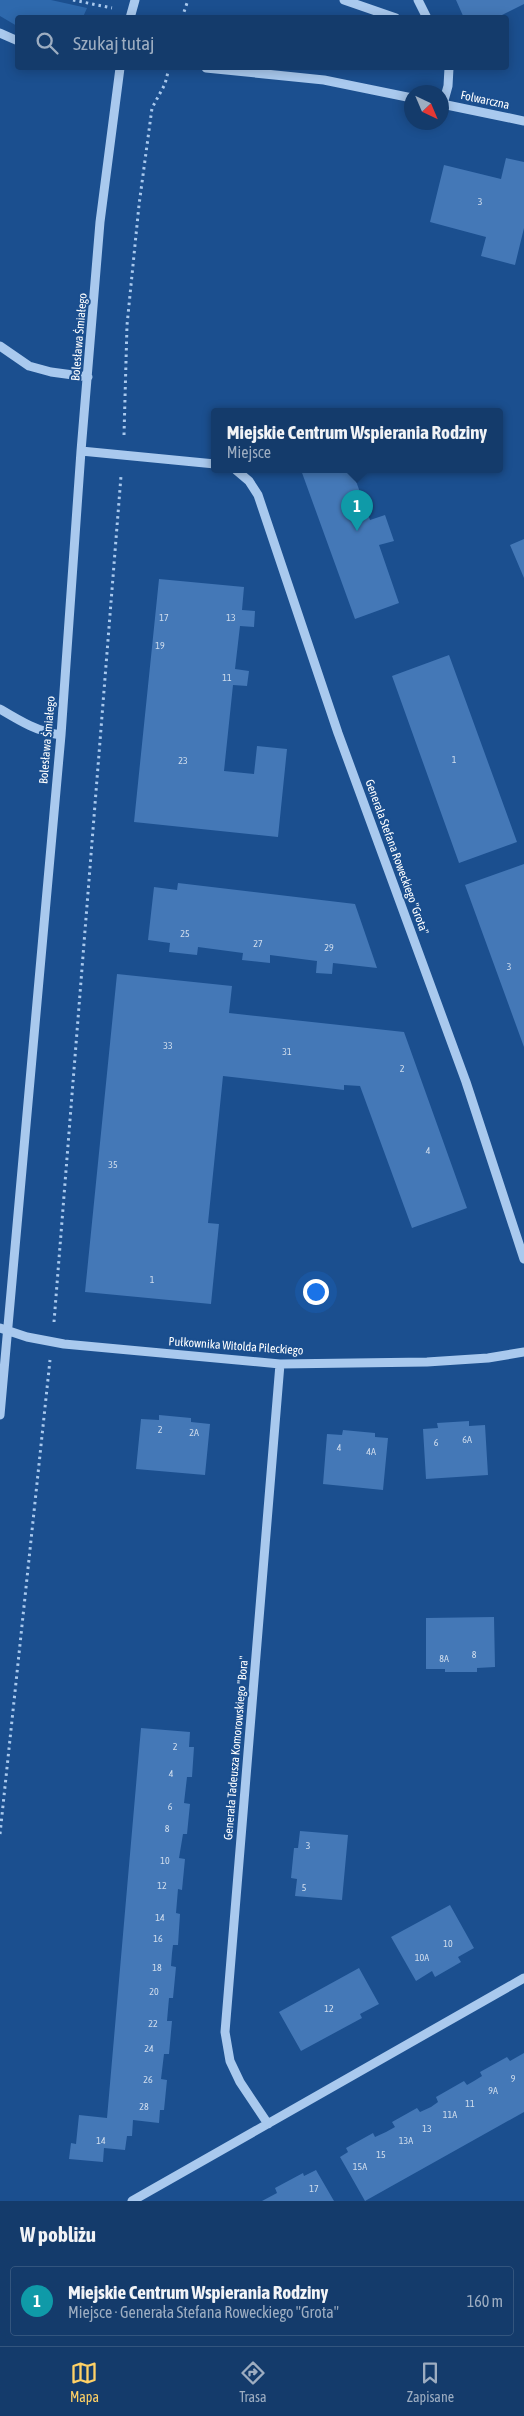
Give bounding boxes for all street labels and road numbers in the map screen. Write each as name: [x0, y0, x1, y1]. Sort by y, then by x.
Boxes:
street label: Folwarczna: [459, 88, 511, 112]
street label: Bolesława Śmiałego: [68, 292, 90, 382]
street label: Bolesława Śmiałego: [36, 695, 58, 785]
street label: Generała Stefana Roweckiego "Grota": [362, 777, 432, 937]
street label: Pułkownika Witolda Pileckiego: [168, 1334, 304, 1358]
street label: Generała Tadeusza Komorowskiego "Bora": [221, 1655, 251, 1840]

